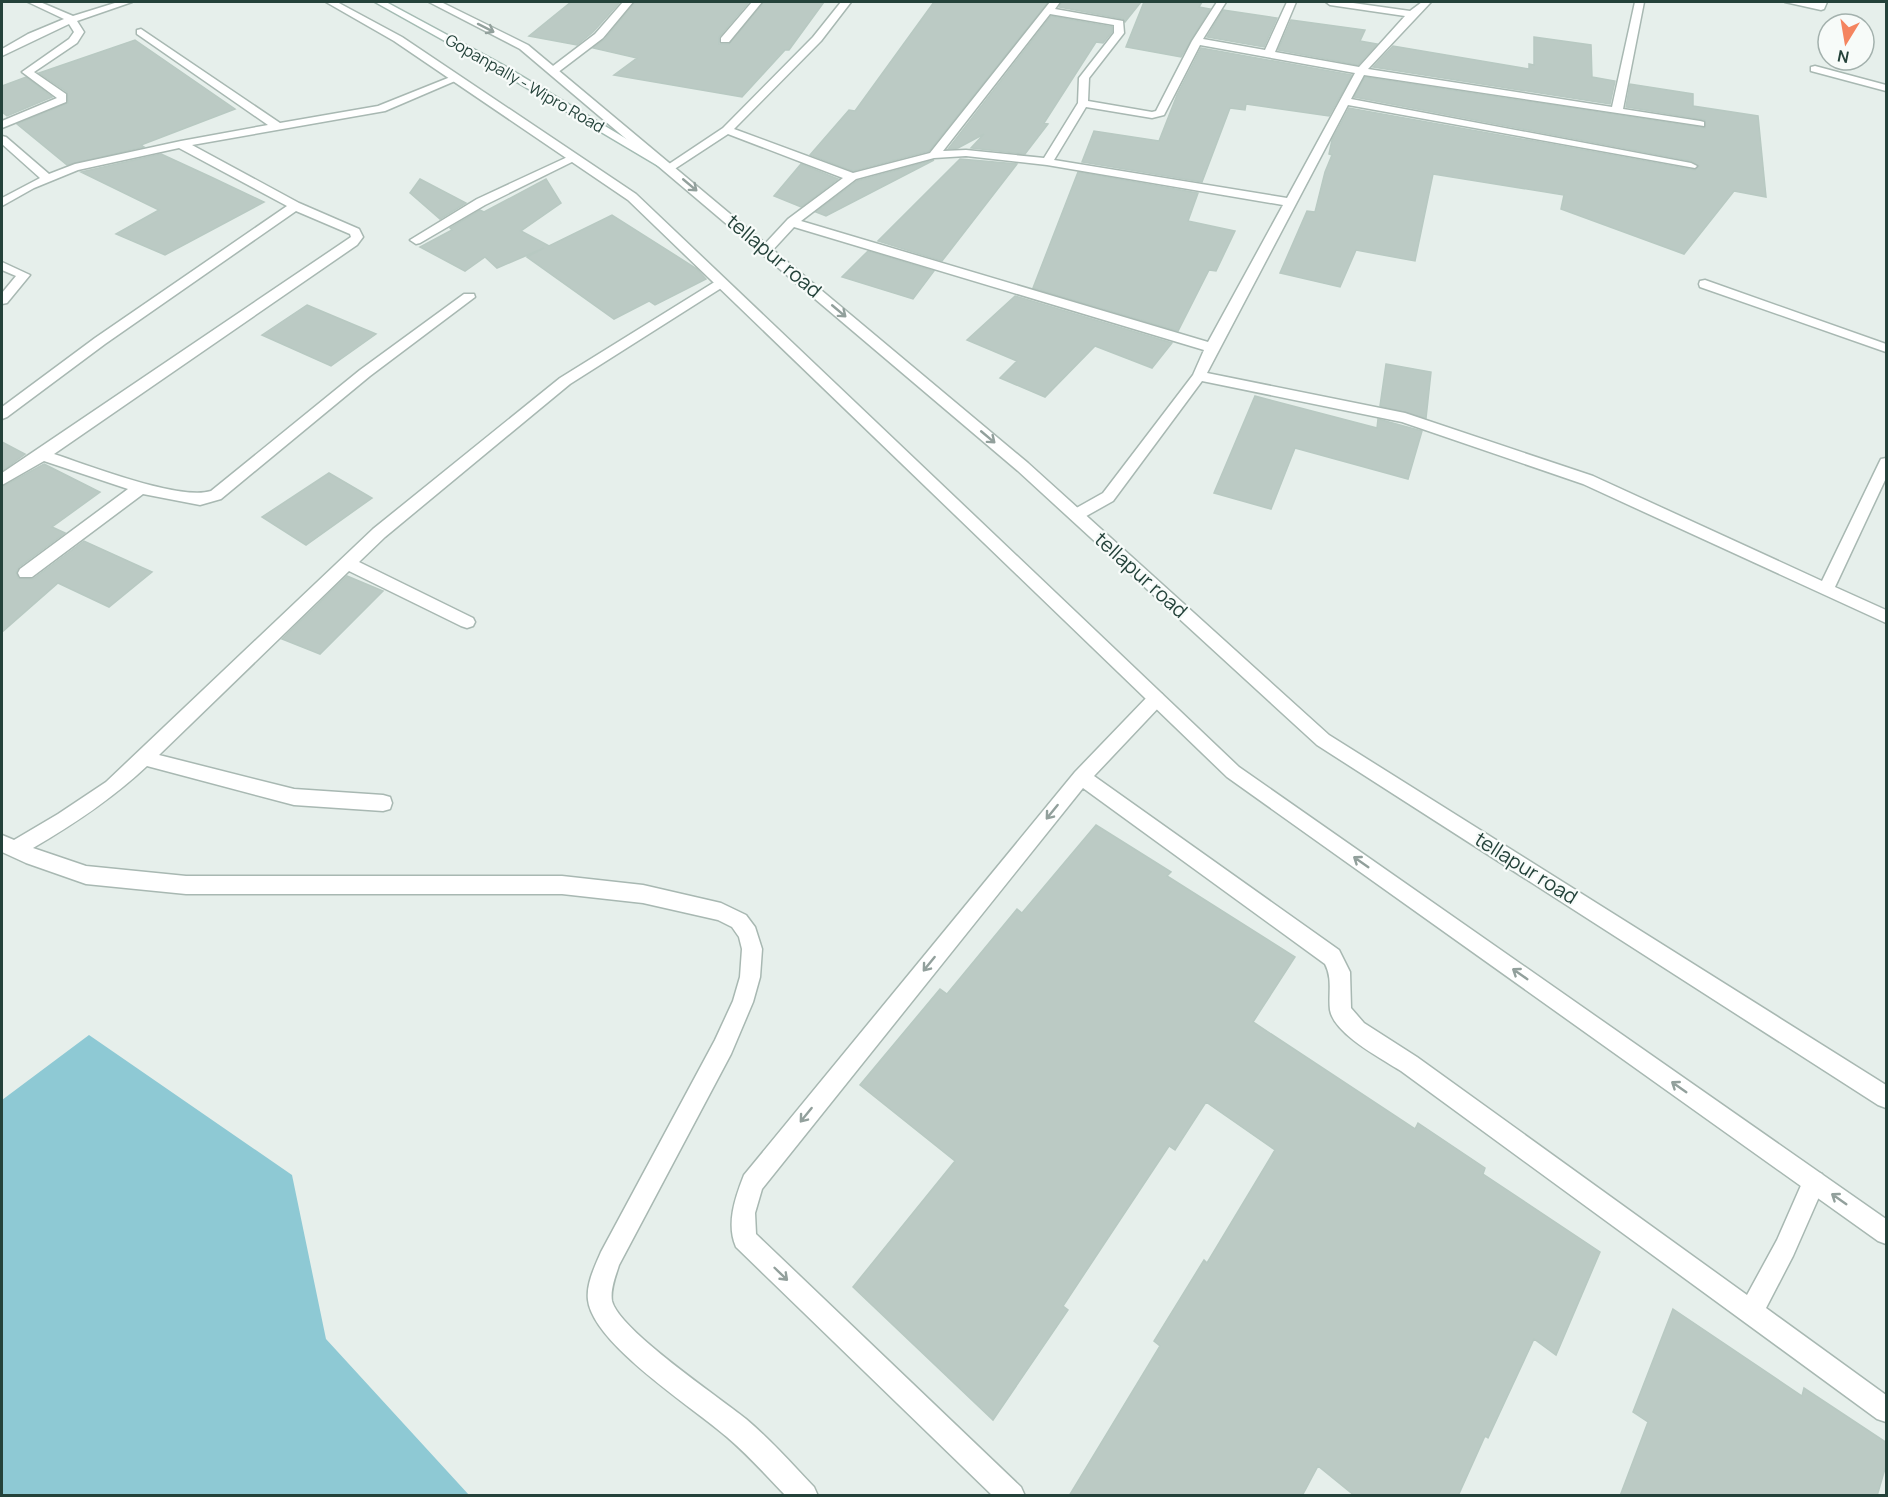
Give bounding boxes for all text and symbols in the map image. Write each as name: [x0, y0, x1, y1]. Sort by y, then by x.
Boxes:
north arrow: [1816, 12, 1876, 72]
one-way arrow: [477, 23, 495, 34]
street label: Gopanpally - Wipro Road: [442, 28, 608, 138]
text: N: [1835, 45, 1851, 69]
one-way arrow: [682, 178, 697, 192]
street label: tellapur road: [721, 208, 828, 303]
one-way arrow: [831, 304, 846, 318]
one-way arrow: [980, 430, 995, 444]
street label: tellapur road: [1089, 526, 1194, 624]
one-way arrow: [1046, 804, 1059, 820]
street label: tellapur road: [1470, 825, 1583, 910]
one-way arrow: [1353, 856, 1370, 868]
one-way arrow: [923, 956, 936, 972]
one-way arrow: [1513, 968, 1529, 980]
one-way arrow: [1672, 1081, 1688, 1093]
one-way arrow: [800, 1107, 813, 1123]
one-way arrow: [1831, 1193, 1847, 1206]
one-way arrow: [773, 1267, 788, 1281]

